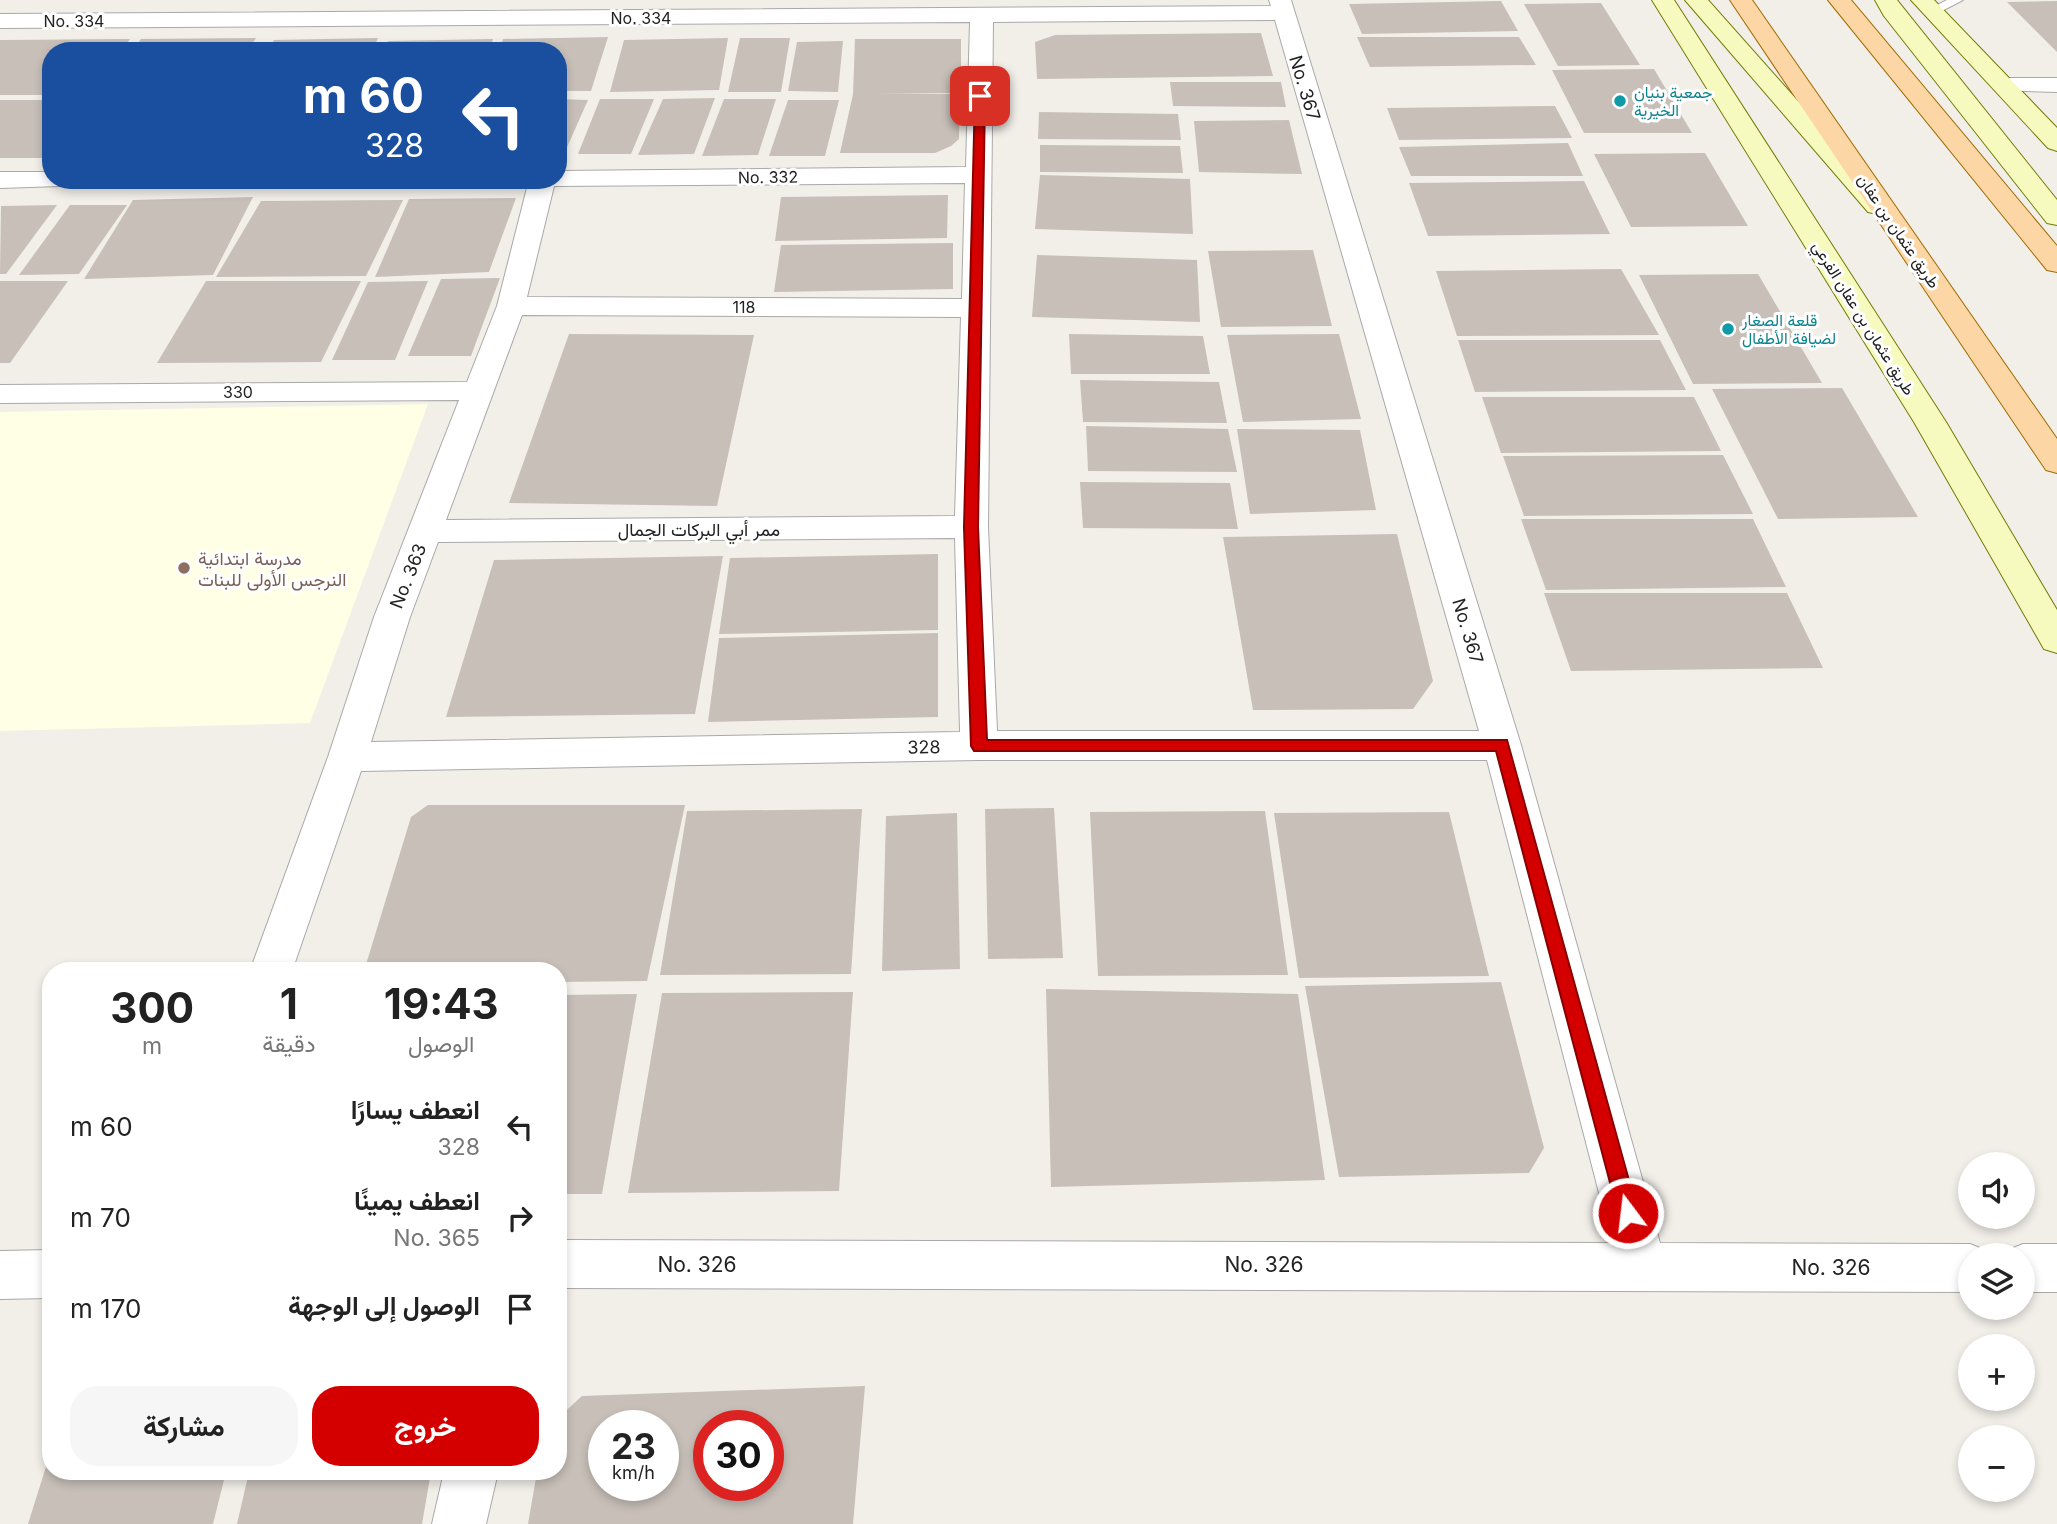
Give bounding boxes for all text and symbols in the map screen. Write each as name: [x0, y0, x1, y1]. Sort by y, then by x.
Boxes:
street label: No. 334: [611, 8, 671, 28]
street label: No. 334: [44, 11, 104, 31]
street label: No. 367: [1285, 53, 1325, 123]
text: 60 m: [303, 66, 424, 125]
pin: [950, 66, 1010, 126]
icon: left: [448, 70, 539, 161]
icon: arrive: [961, 77, 999, 115]
place label: جمعية بنيان الخيرية: [1634, 82, 1713, 121]
marker: جمعية بنيان الخيرية: [1612, 93, 1628, 109]
text: 328: [365, 126, 424, 165]
street label: No. 332: [738, 166, 798, 188]
street label: طريق عثمان بن عفان: [1853, 170, 1945, 292]
street label: طريق عثمان بن عفان الفرعي: [1805, 237, 1920, 401]
street label: 118: [733, 297, 755, 317]
place label: قلعة الصغار لضيافة الأطفال: [1741, 310, 1836, 348]
marker: قلعة الصغار لضيافة الأطفال: [1720, 321, 1736, 337]
street label: 330: [223, 382, 253, 402]
street label: ممر أبي البركات الجمال: [618, 519, 780, 545]
street label: No. 363: [386, 541, 430, 611]
place label: مدرسة ابتدائية النرجس الأولى للبنات: [198, 548, 346, 591]
marker: مدرسة ابتدائية النرجس الأولى للبنات: [176, 560, 192, 576]
street label: No. 367: [1448, 596, 1488, 666]
street label: 328: [907, 736, 941, 758]
text: 1: [280, 978, 298, 1029]
text: 19:43: [384, 978, 499, 1029]
text: 300: [110, 982, 194, 1033]
text: دقيقة: [262, 1030, 316, 1058]
text: الوصول: [408, 1030, 474, 1058]
text: m: [142, 1032, 162, 1060]
text: انعطف يسارًا: [351, 1094, 480, 1125]
icon: left: [501, 1108, 539, 1146]
text: 60 m: [70, 1111, 133, 1142]
text: 328: [438, 1133, 480, 1161]
map controls: [1958, 1152, 2035, 1502]
button: sound: [1958, 1152, 2035, 1229]
position arrow: [1591, 1176, 1665, 1250]
text: انعطف يمينًا: [354, 1185, 480, 1216]
icon: right: [501, 1199, 539, 1237]
text: 70 m: [70, 1202, 131, 1233]
text: No. 365: [393, 1224, 480, 1252]
button: layers: [1958, 1243, 2035, 1320]
street label: No. 326: [657, 1252, 737, 1277]
street label: No. 326: [1224, 1252, 1304, 1277]
street label: No. 326: [1791, 1255, 1871, 1280]
text: الوصول إلى الوجهة: [288, 1290, 480, 1321]
icon: arrive: [501, 1290, 539, 1328]
text: 170 m: [70, 1293, 141, 1324]
button: +: [1958, 1334, 2035, 1411]
button: مشاركة: [70, 1386, 298, 1466]
button: خروج: [312, 1386, 539, 1466]
speed limit sign: 30: [693, 1410, 784, 1501]
text: 23: [611, 1425, 656, 1467]
button: −: [1958, 1425, 2035, 1502]
text: km/h: [612, 1462, 655, 1483]

